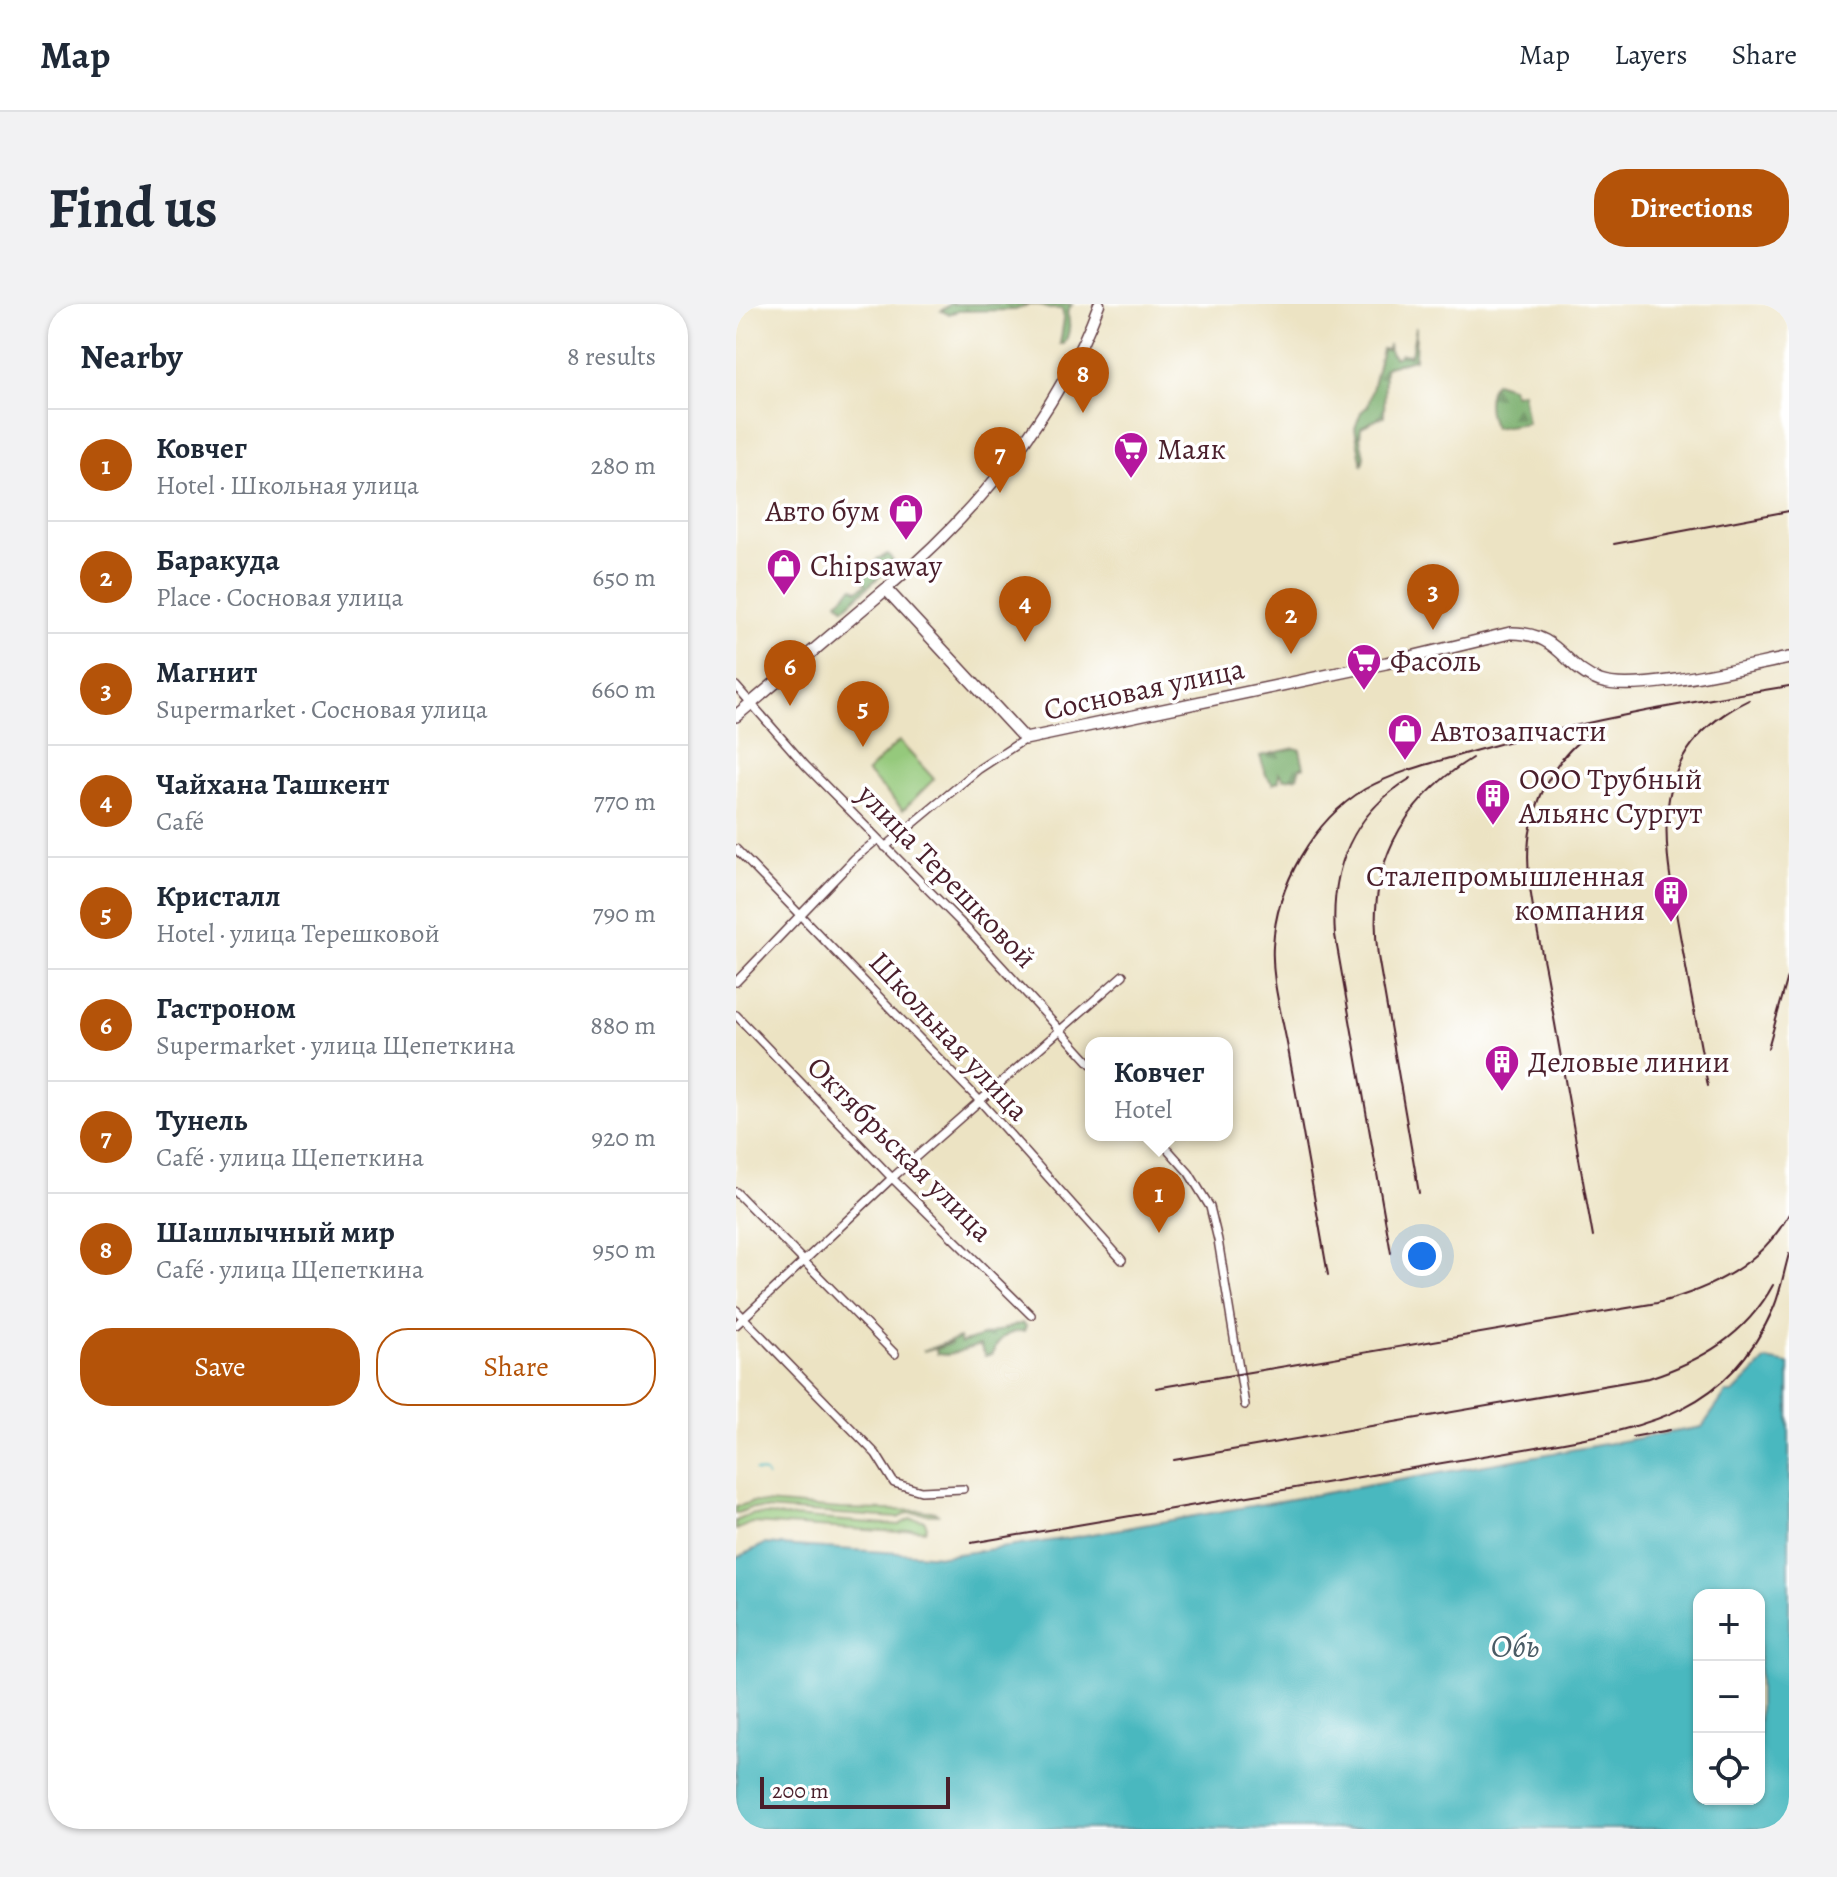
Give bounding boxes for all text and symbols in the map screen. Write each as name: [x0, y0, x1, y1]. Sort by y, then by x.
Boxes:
text: Map: [40, 29, 110, 81]
text: Map: [1519, 36, 1570, 74]
text: Layers: [1614, 36, 1687, 74]
text: Share: [1731, 36, 1797, 74]
button: Directions: [1594, 169, 1789, 247]
text: Find us: [48, 170, 218, 246]
text: Nearby: [80, 333, 183, 380]
text: 8 results: [567, 339, 656, 374]
pin: 8: [1057, 347, 1109, 413]
pin: 7: [974, 427, 1026, 493]
text: Ковчег: [156, 428, 247, 468]
place label: Маяк: [1157, 429, 1226, 469]
supermarket icon: Маяк: [1112, 430, 1150, 480]
text: 1: [101, 448, 111, 483]
text: 280 m: [590, 448, 656, 483]
text: Hotel · Школьная улица: [156, 468, 419, 503]
place label: Авто бум: [764, 491, 880, 531]
shop icon: Авто бум: [887, 492, 925, 542]
text: Баракуда: [156, 540, 280, 580]
place label: Chipsaway: [810, 546, 943, 586]
shop icon: Chipsaway: [765, 547, 803, 597]
text: 2: [100, 560, 112, 595]
text: 650 m: [592, 560, 656, 595]
pin: 3: [1407, 564, 1459, 630]
pin: 4: [999, 576, 1051, 642]
text: Place · Сосновая улица: [156, 580, 403, 615]
pin: 2: [1265, 588, 1317, 654]
pin: 6: [764, 640, 816, 706]
place label: Фасоль: [1390, 641, 1481, 681]
supermarket icon: Фасоль: [1345, 642, 1383, 692]
street label: Сосновая улица: [1040, 648, 1248, 730]
text: Магнит: [156, 652, 257, 692]
text: 3: [100, 672, 112, 707]
text: 660 m: [591, 672, 656, 707]
pin: 5: [837, 681, 889, 747]
text: Supermarket · Сосновая улица: [156, 692, 488, 727]
place label: Автозапчасти: [1430, 711, 1607, 751]
shop icon: Автозапчасти: [1386, 712, 1424, 762]
place label: ООО Трубный Альянс Сургут: [1518, 759, 1703, 833]
text: Чайхана Ташкент: [156, 764, 389, 804]
street label: улица Терешковой: [848, 774, 1045, 977]
building icon: ООО Трубный Альянс Сургут: [1474, 777, 1512, 827]
text: 4: [100, 784, 112, 819]
text: 770 m: [594, 784, 656, 819]
text: Café: [156, 804, 204, 839]
place label: Сталепромышленная компания: [1366, 856, 1645, 930]
building icon: Сталепромышленная компания: [1652, 874, 1690, 924]
text: Кристалл: [156, 876, 281, 916]
text: 5: [100, 896, 112, 931]
text: 790 m: [593, 896, 656, 931]
text: Hotel · улица Терешковой: [156, 916, 440, 951]
street label: Школьная улица: [860, 943, 1038, 1130]
text: Гастроном: [156, 988, 296, 1028]
text: 6: [100, 1008, 112, 1043]
text: 880 m: [590, 1008, 656, 1043]
text: Supermarket · улица Щепеткина: [156, 1028, 515, 1063]
popup: [1085, 1037, 1233, 1141]
place label: Деловые линии: [1528, 1042, 1730, 1082]
building icon: Деловые линии: [1483, 1043, 1521, 1093]
street label: Октябрьская улица: [798, 1047, 1002, 1251]
text: Ковчег: [1114, 1052, 1204, 1092]
text: Hotel: [1114, 1092, 1172, 1127]
text: Тунель: [156, 1100, 248, 1140]
text: 7: [100, 1120, 112, 1155]
text: 920 m: [591, 1120, 656, 1155]
text: Café · улица Щепеткина: [156, 1140, 424, 1175]
pin: 1: [1133, 1167, 1185, 1233]
text: Шашлычный мир: [156, 1212, 395, 1252]
text: 8: [100, 1232, 112, 1267]
text: 950 m: [592, 1232, 656, 1267]
your location: [1402, 1236, 1442, 1276]
text: Café · улица Щепеткина: [156, 1252, 424, 1287]
button: Save: [80, 1328, 360, 1406]
button: Share: [376, 1328, 656, 1406]
map controls: [1693, 1589, 1765, 1805]
button: +: [1693, 1589, 1765, 1661]
water label: Обь: [1491, 1624, 1539, 1668]
button: −: [1693, 1661, 1765, 1733]
button: locate: [1693, 1733, 1765, 1805]
scale bar: [760, 1773, 950, 1809]
text: 200 m: [772, 1776, 829, 1806]

